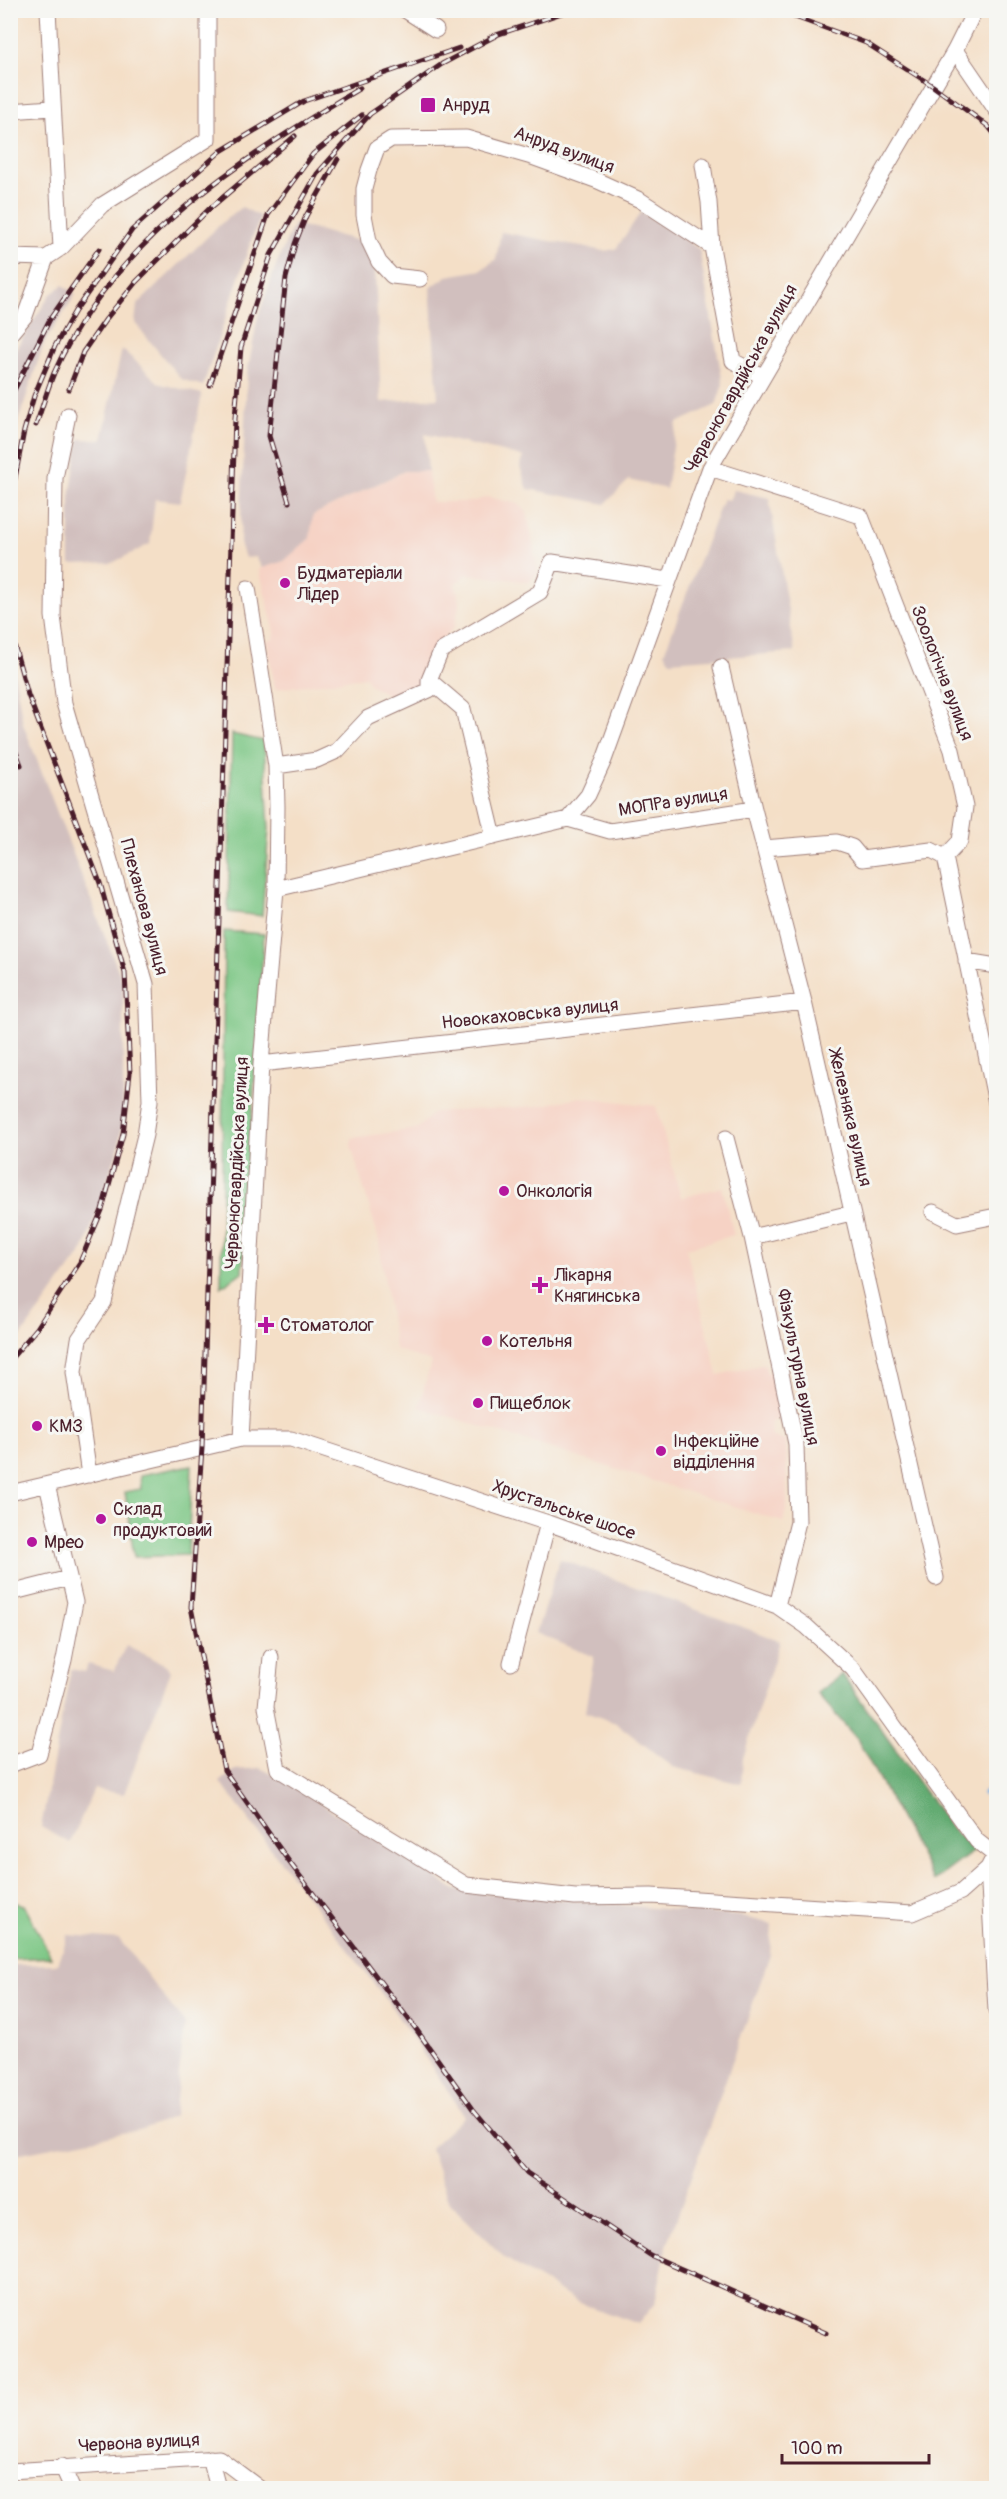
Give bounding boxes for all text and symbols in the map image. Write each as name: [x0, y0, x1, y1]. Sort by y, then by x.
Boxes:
place label: Анруд: [442, 94, 490, 117]
marker: Анруд: [419, 96, 437, 114]
street label: Анруд вулиця: [511, 121, 617, 179]
street label: Червоногвардійська вулиця: [679, 280, 803, 478]
place label: Будматеріали Лідер: [296, 562, 402, 606]
marker: Будматеріали Лідер: [278, 576, 292, 590]
street label: Зоологічна вулиця: [906, 602, 978, 744]
street label: МОПРа вулиця: [617, 782, 729, 822]
street label: Плеханова вулиця: [115, 836, 173, 978]
street label: Новокаховська вулиця: [441, 993, 619, 1035]
street label: Железняка вулиця: [822, 1045, 877, 1189]
street label: Червоногвардійська вулиця: [220, 1056, 254, 1270]
place label: Онкологія: [516, 1180, 592, 1203]
marker: Онкологія: [497, 1184, 511, 1198]
place label: Лікарня Княгинська: [553, 1264, 640, 1308]
marker: Лікарня Княгинська: [531, 1276, 549, 1294]
street label: Фізкультурна вулиця: [772, 1287, 824, 1447]
place label: Стоматолог: [280, 1314, 374, 1337]
marker: Стоматолог: [257, 1316, 275, 1334]
place label: Котельня: [499, 1330, 572, 1353]
marker: Котельня: [480, 1334, 494, 1348]
place label: Пищеблок: [490, 1392, 571, 1415]
marker: Пищеблок: [471, 1396, 485, 1410]
place label: КМЗ: [49, 1415, 83, 1438]
marker: КМЗ: [30, 1419, 44, 1433]
place label: Інфекційне відділення: [673, 1430, 759, 1474]
marker: Інфекційне відділення: [654, 1444, 668, 1458]
street label: Хрустальське шосе: [489, 1475, 639, 1545]
place label: Склад продуктовий: [113, 1498, 212, 1542]
marker: Склад продуктовий: [94, 1512, 108, 1526]
place label: Мрео: [44, 1531, 84, 1554]
marker: Мрео: [25, 1535, 39, 1549]
scale bar: [782, 2427, 929, 2465]
street label: Червона вулиця: [78, 2428, 200, 2458]
text: 100 m: [791, 2437, 843, 2460]

